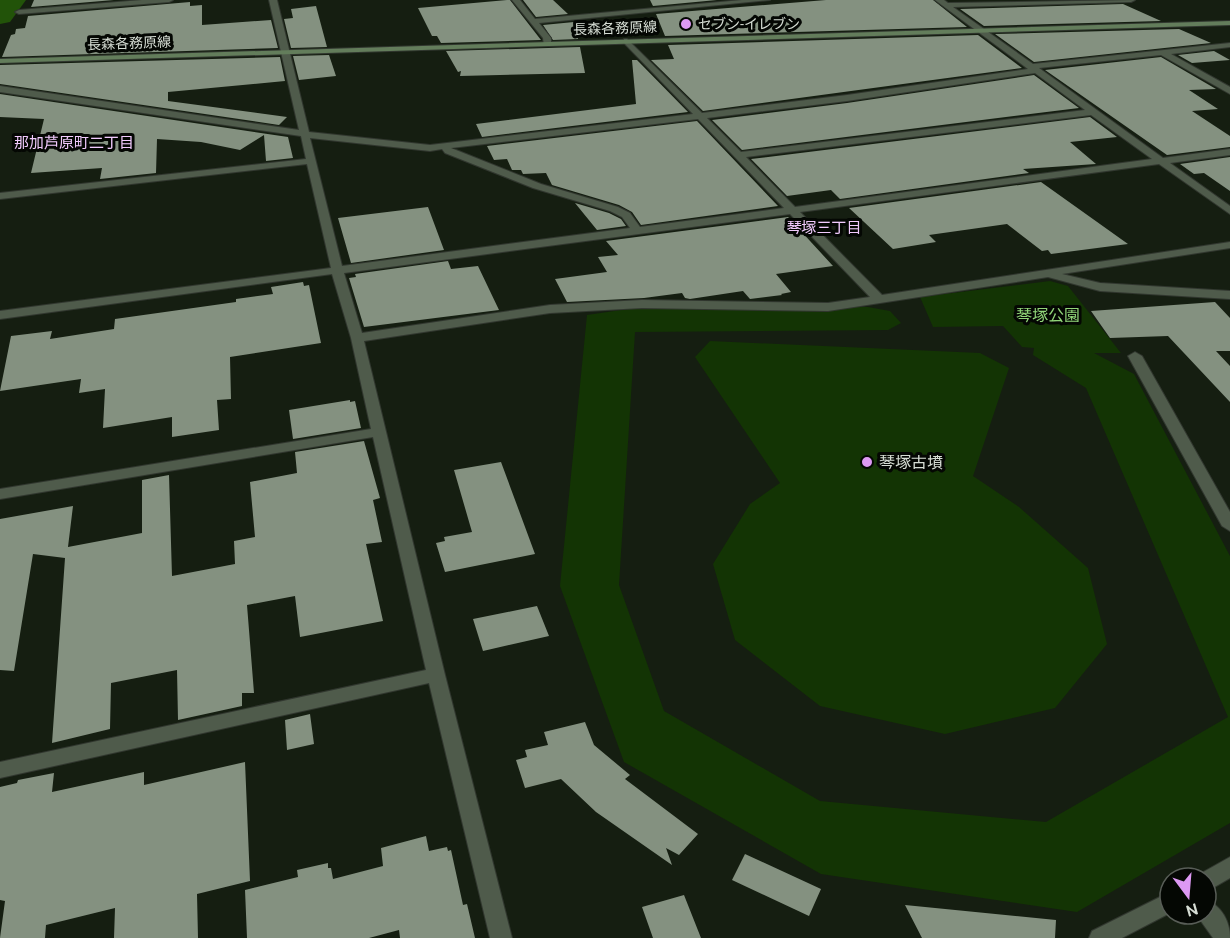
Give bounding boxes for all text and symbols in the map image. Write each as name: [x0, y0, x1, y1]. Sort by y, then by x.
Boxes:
place label: セブン-イレブン: [698, 16, 800, 32]
marker: セブン-イレブン: [679, 17, 693, 31]
street label: 長森各務原線: [573, 19, 657, 37]
street label: 長森各務原線: [87, 34, 171, 52]
district label: 那加芦原町二丁目: [14, 134, 134, 151]
district label: 琴塚三丁目: [786, 219, 862, 236]
park label: 琴塚公園: [1016, 306, 1080, 324]
place label: 琴塚古墳: [879, 453, 943, 471]
marker: 琴塚古墳: [860, 455, 874, 469]
north arrow: [1158, 866, 1218, 926]
text: N: [1184, 900, 1200, 921]

